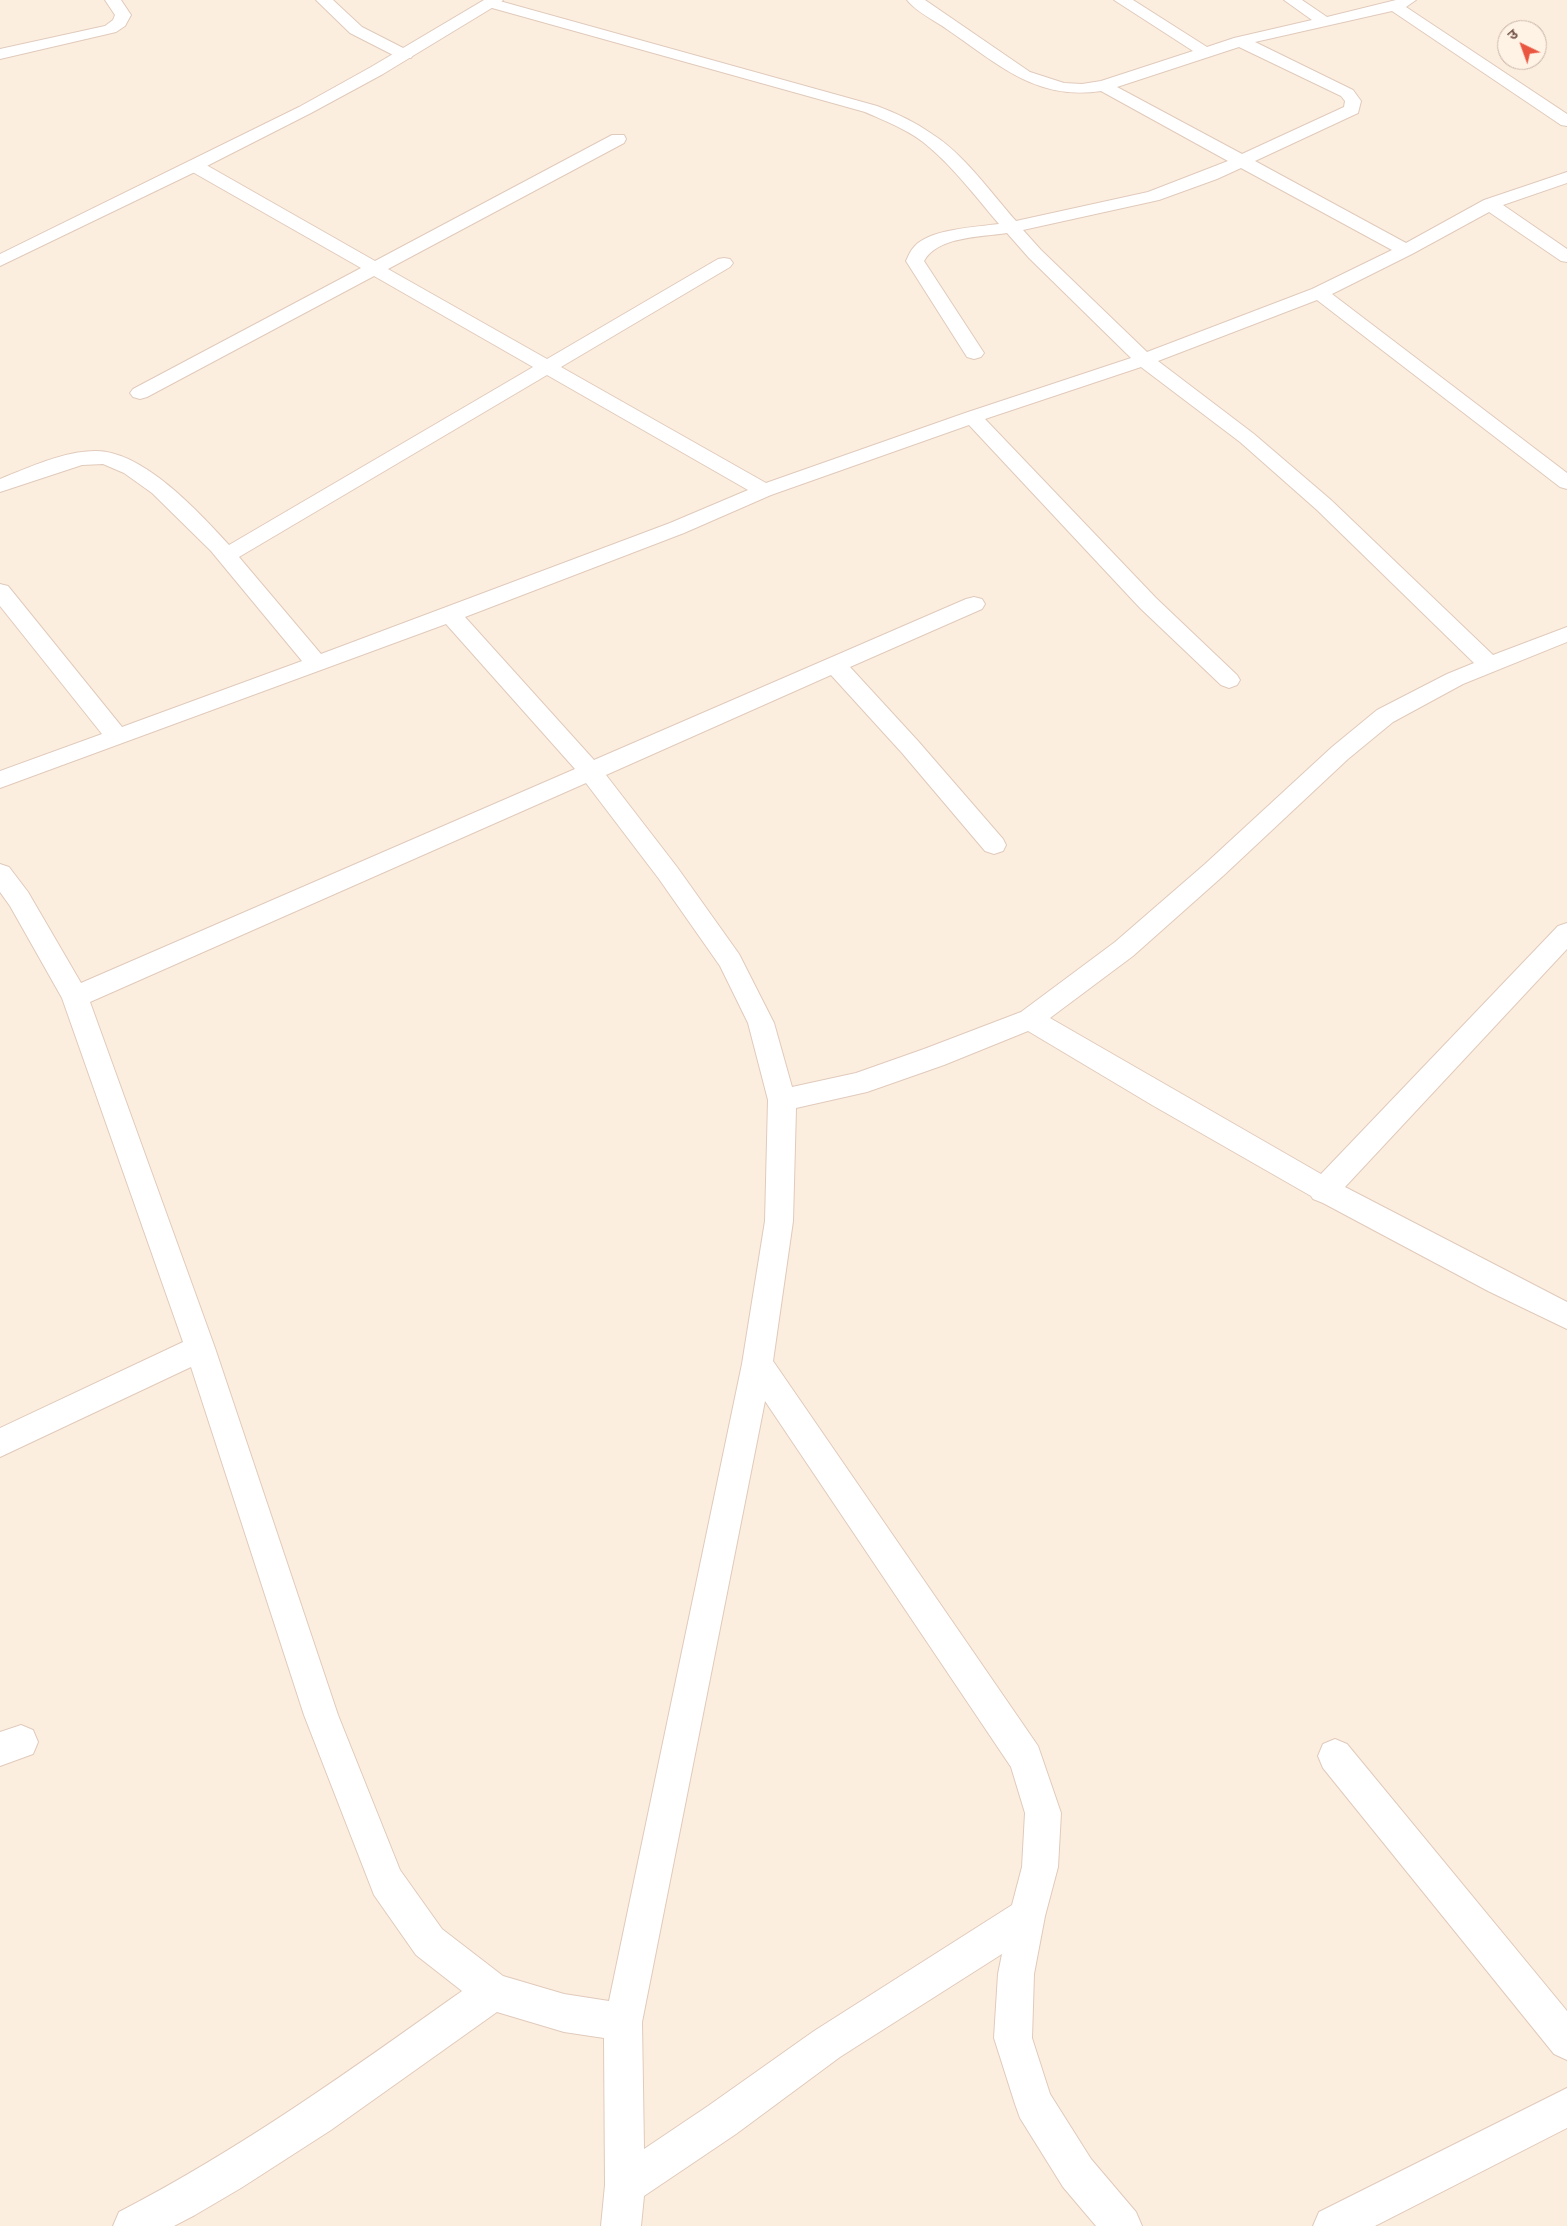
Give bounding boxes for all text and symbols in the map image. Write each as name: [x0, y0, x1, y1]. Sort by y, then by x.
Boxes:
north arrow: [1497, 20, 1547, 70]
text: उ: [1504, 26, 1521, 43]

